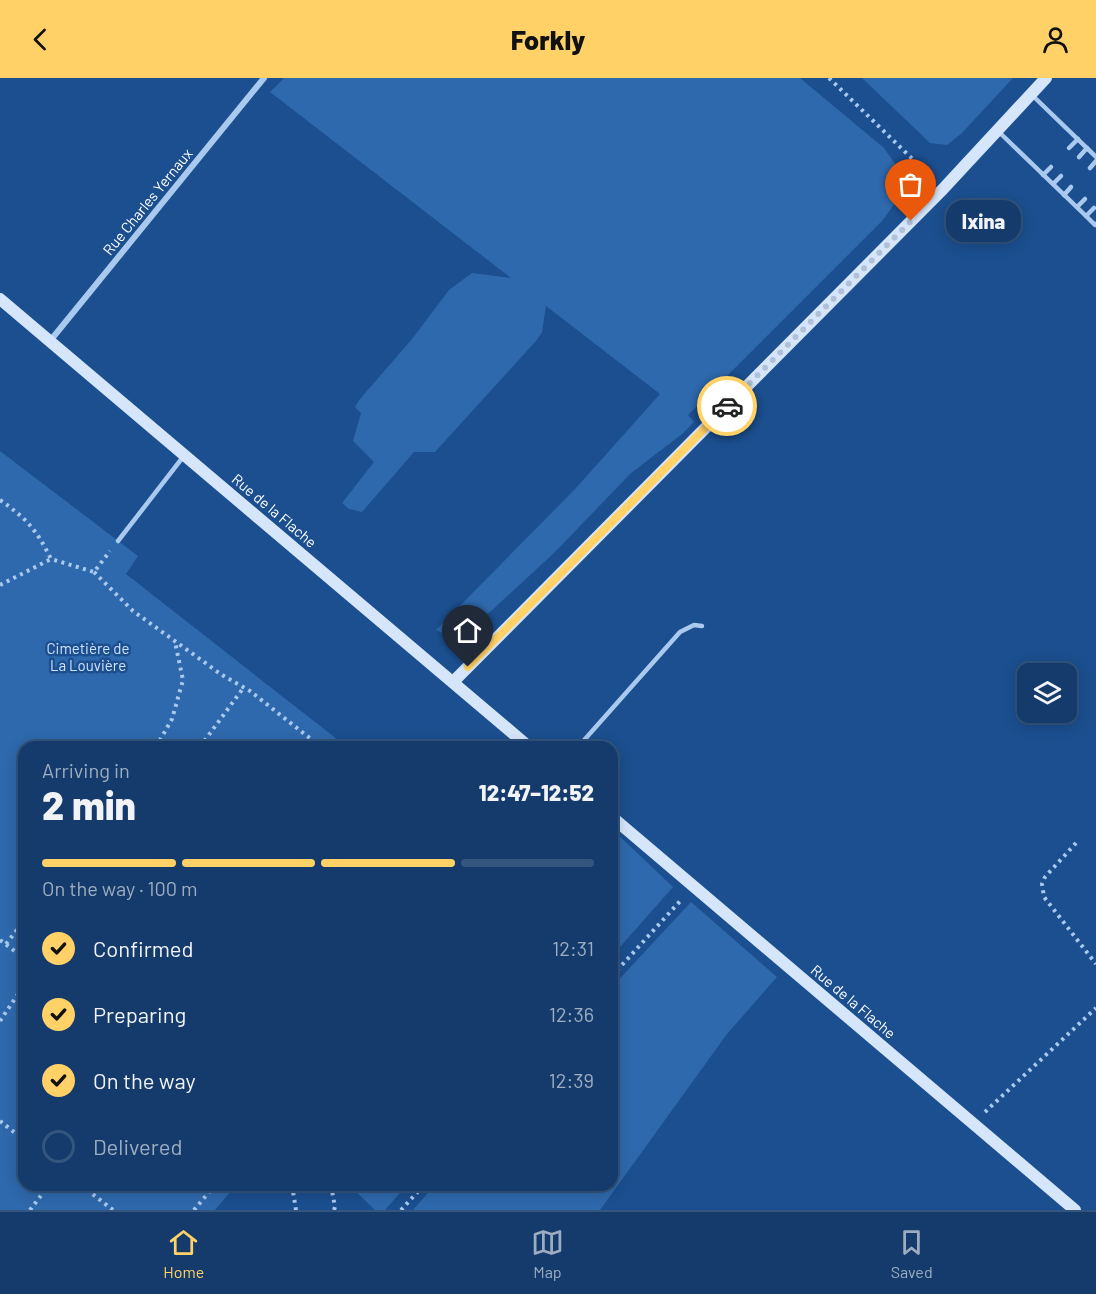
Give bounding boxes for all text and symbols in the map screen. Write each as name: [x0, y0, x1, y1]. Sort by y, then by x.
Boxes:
icon: back: [24, 23, 57, 56]
text: Forkly: [511, 23, 585, 55]
icon: person: [1039, 23, 1072, 56]
street label: Rue Charles Yernaux: [99, 144, 196, 258]
pin: [885, 159, 936, 221]
icon: bag: [894, 168, 927, 201]
callout: Ixina: [947, 200, 1022, 242]
text: Ixina: [962, 209, 1005, 233]
courier: [697, 376, 757, 436]
icon: car: [711, 390, 744, 423]
street label: Rue de la Flache: [229, 470, 321, 551]
pin: [442, 605, 493, 667]
icon: home: [451, 614, 484, 647]
park label: Cimetière de La Louvière: [47, 639, 129, 674]
map controls: [1017, 663, 1077, 723]
button: layers: [1017, 663, 1077, 723]
text: Arriving in: [42, 758, 130, 782]
text: 12:47–12:52: [479, 779, 594, 805]
text: 2 min: [42, 781, 136, 828]
text: On the way · 100 m: [42, 876, 198, 900]
icon: check: [42, 932, 75, 965]
text: Confirmed: [93, 935, 193, 961]
text: 12:31: [552, 936, 594, 960]
street label: Rue de la Flache: [808, 961, 900, 1042]
icon: check: [42, 998, 75, 1031]
text: Preparing: [93, 1001, 186, 1027]
text: 12:36: [549, 1002, 594, 1026]
icon: check: [42, 1064, 75, 1097]
text: On the way: [93, 1067, 196, 1093]
text: 12:39: [549, 1068, 594, 1092]
text: Delivered: [93, 1133, 182, 1159]
tab: Home: [163, 1226, 204, 1281]
tab: Map: [531, 1226, 564, 1281]
tab: Saved: [891, 1226, 933, 1281]

